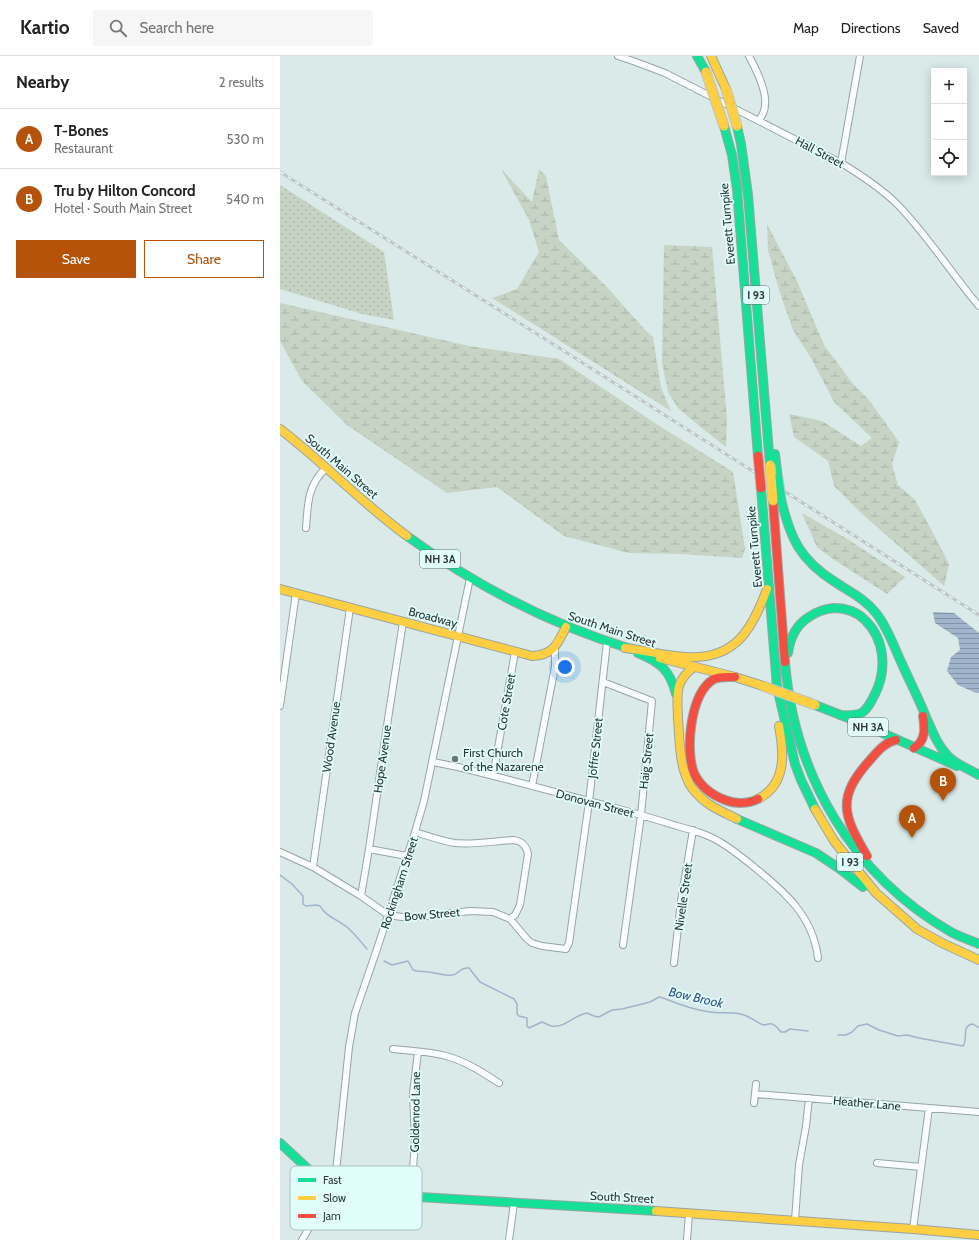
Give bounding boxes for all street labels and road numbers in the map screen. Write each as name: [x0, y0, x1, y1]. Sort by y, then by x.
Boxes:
street label: Hall Street: [793, 133, 847, 171]
street label: Everett Turnpike: [716, 183, 738, 265]
road number: I 93: [743, 286, 769, 304]
street label: South Main Street: [303, 430, 381, 502]
street label: Everett Turnpike: [743, 506, 765, 588]
road number: NH 3A: [420, 550, 460, 568]
street label: Broadway: [407, 603, 459, 631]
street label: South Main Street: [566, 608, 658, 650]
street label: Cote Street: [494, 672, 518, 732]
street label: Wood Avenue: [319, 701, 343, 773]
street label: Joffre Street: [584, 717, 606, 780]
road number: NH 3A: [848, 718, 888, 736]
street label: Hope Avenue: [370, 724, 394, 794]
street label: Haig Street: [636, 732, 656, 790]
street label: Donovan Street: [554, 785, 636, 821]
street label: Rockingham Street: [377, 835, 421, 931]
road number: I 93: [837, 853, 863, 871]
street label: Nivelle Street: [671, 862, 695, 932]
street label: Bow Street: [403, 904, 461, 924]
street label: Goldenrod Lane: [407, 1071, 423, 1153]
street label: Heather Lane: [833, 1093, 901, 1113]
street label: South Street: [590, 1188, 654, 1206]

